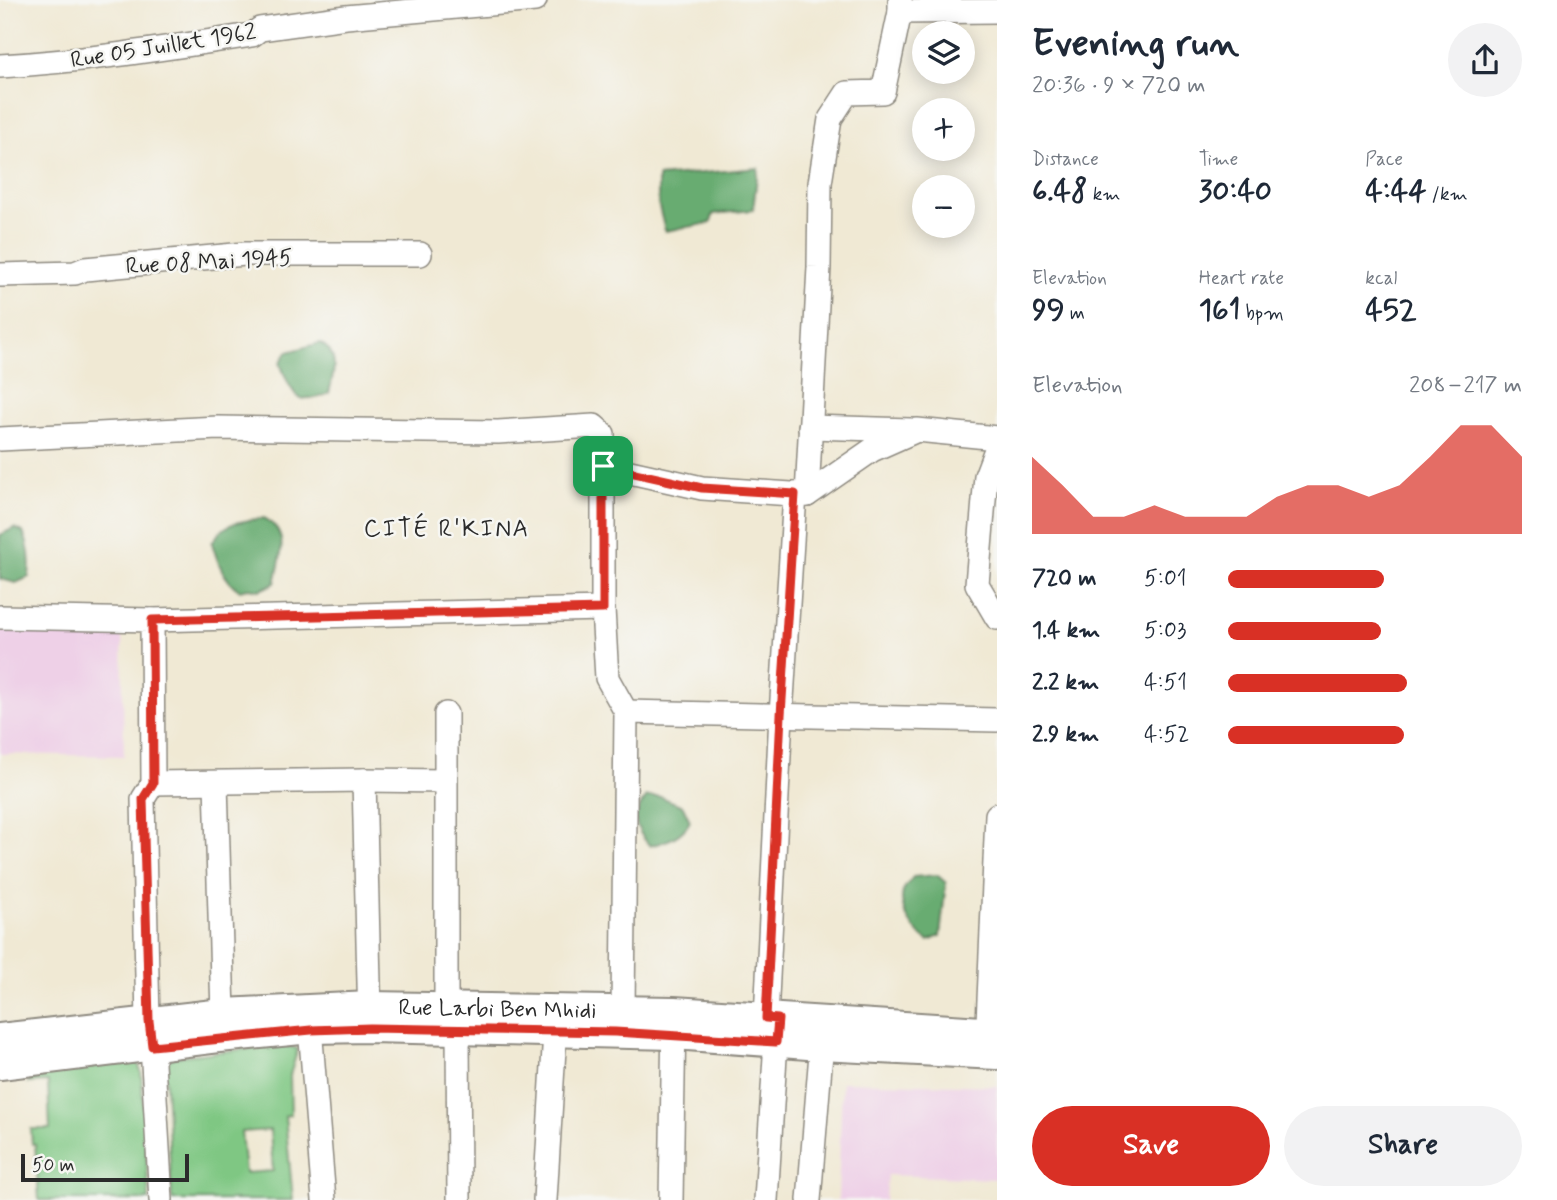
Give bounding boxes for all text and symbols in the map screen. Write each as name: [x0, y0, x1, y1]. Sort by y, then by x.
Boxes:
street label: Rue 05 Juillet 1962: [68, 17, 258, 76]
text: Evening run: [1032, 20, 1239, 69]
map controls: [912, 21, 975, 238]
button: layers: [912, 21, 975, 84]
button: share: [1448, 23, 1522, 97]
text: 20:36 · 9 × 720 m: [1032, 71, 1206, 101]
button: +: [912, 98, 975, 161]
text: Distance: [1032, 147, 1099, 172]
text: Time: [1199, 147, 1238, 172]
text: Pace: [1365, 147, 1403, 172]
text: 6.48: [1032, 172, 1088, 211]
text: 30:40: [1199, 172, 1272, 211]
text: 4:44: [1365, 172, 1426, 211]
button: −: [912, 175, 975, 238]
text: km: [1088, 182, 1120, 207]
text: /km: [1426, 182, 1468, 207]
street label: Rue 08 Mai 1945: [125, 244, 293, 282]
text: Elevation: [1032, 266, 1107, 291]
text: Heart rate: [1199, 266, 1284, 291]
text: kcal: [1365, 266, 1397, 291]
text: 99: [1032, 291, 1065, 330]
text: 161: [1199, 291, 1240, 330]
text: 452: [1365, 291, 1417, 330]
text: m: [1065, 301, 1085, 326]
text: bpm: [1240, 301, 1284, 326]
text: Elevation: [1032, 371, 1123, 401]
text: 208–217 m: [1409, 371, 1522, 401]
pin: [573, 436, 633, 496]
icon: arrive: [584, 447, 622, 485]
district label: CITÉ R'KINA: [364, 512, 530, 545]
text: 720 m: [1032, 564, 1096, 594]
text: 5:01: [1144, 564, 1187, 594]
text: 1.4 km: [1032, 616, 1100, 646]
text: 5:03: [1144, 616, 1187, 646]
text: 2.2 km: [1032, 668, 1099, 698]
text: 4:51: [1144, 668, 1187, 698]
text: 2.9 km: [1032, 720, 1099, 750]
text: 4:52: [1144, 720, 1189, 750]
street label: Rue Larbi Ben Mhidi: [398, 993, 597, 1027]
button: Save: [1032, 1106, 1270, 1186]
button: Share: [1284, 1106, 1522, 1186]
scale bar: [21, 1151, 189, 1183]
text: 50 m: [32, 1153, 75, 1178]

